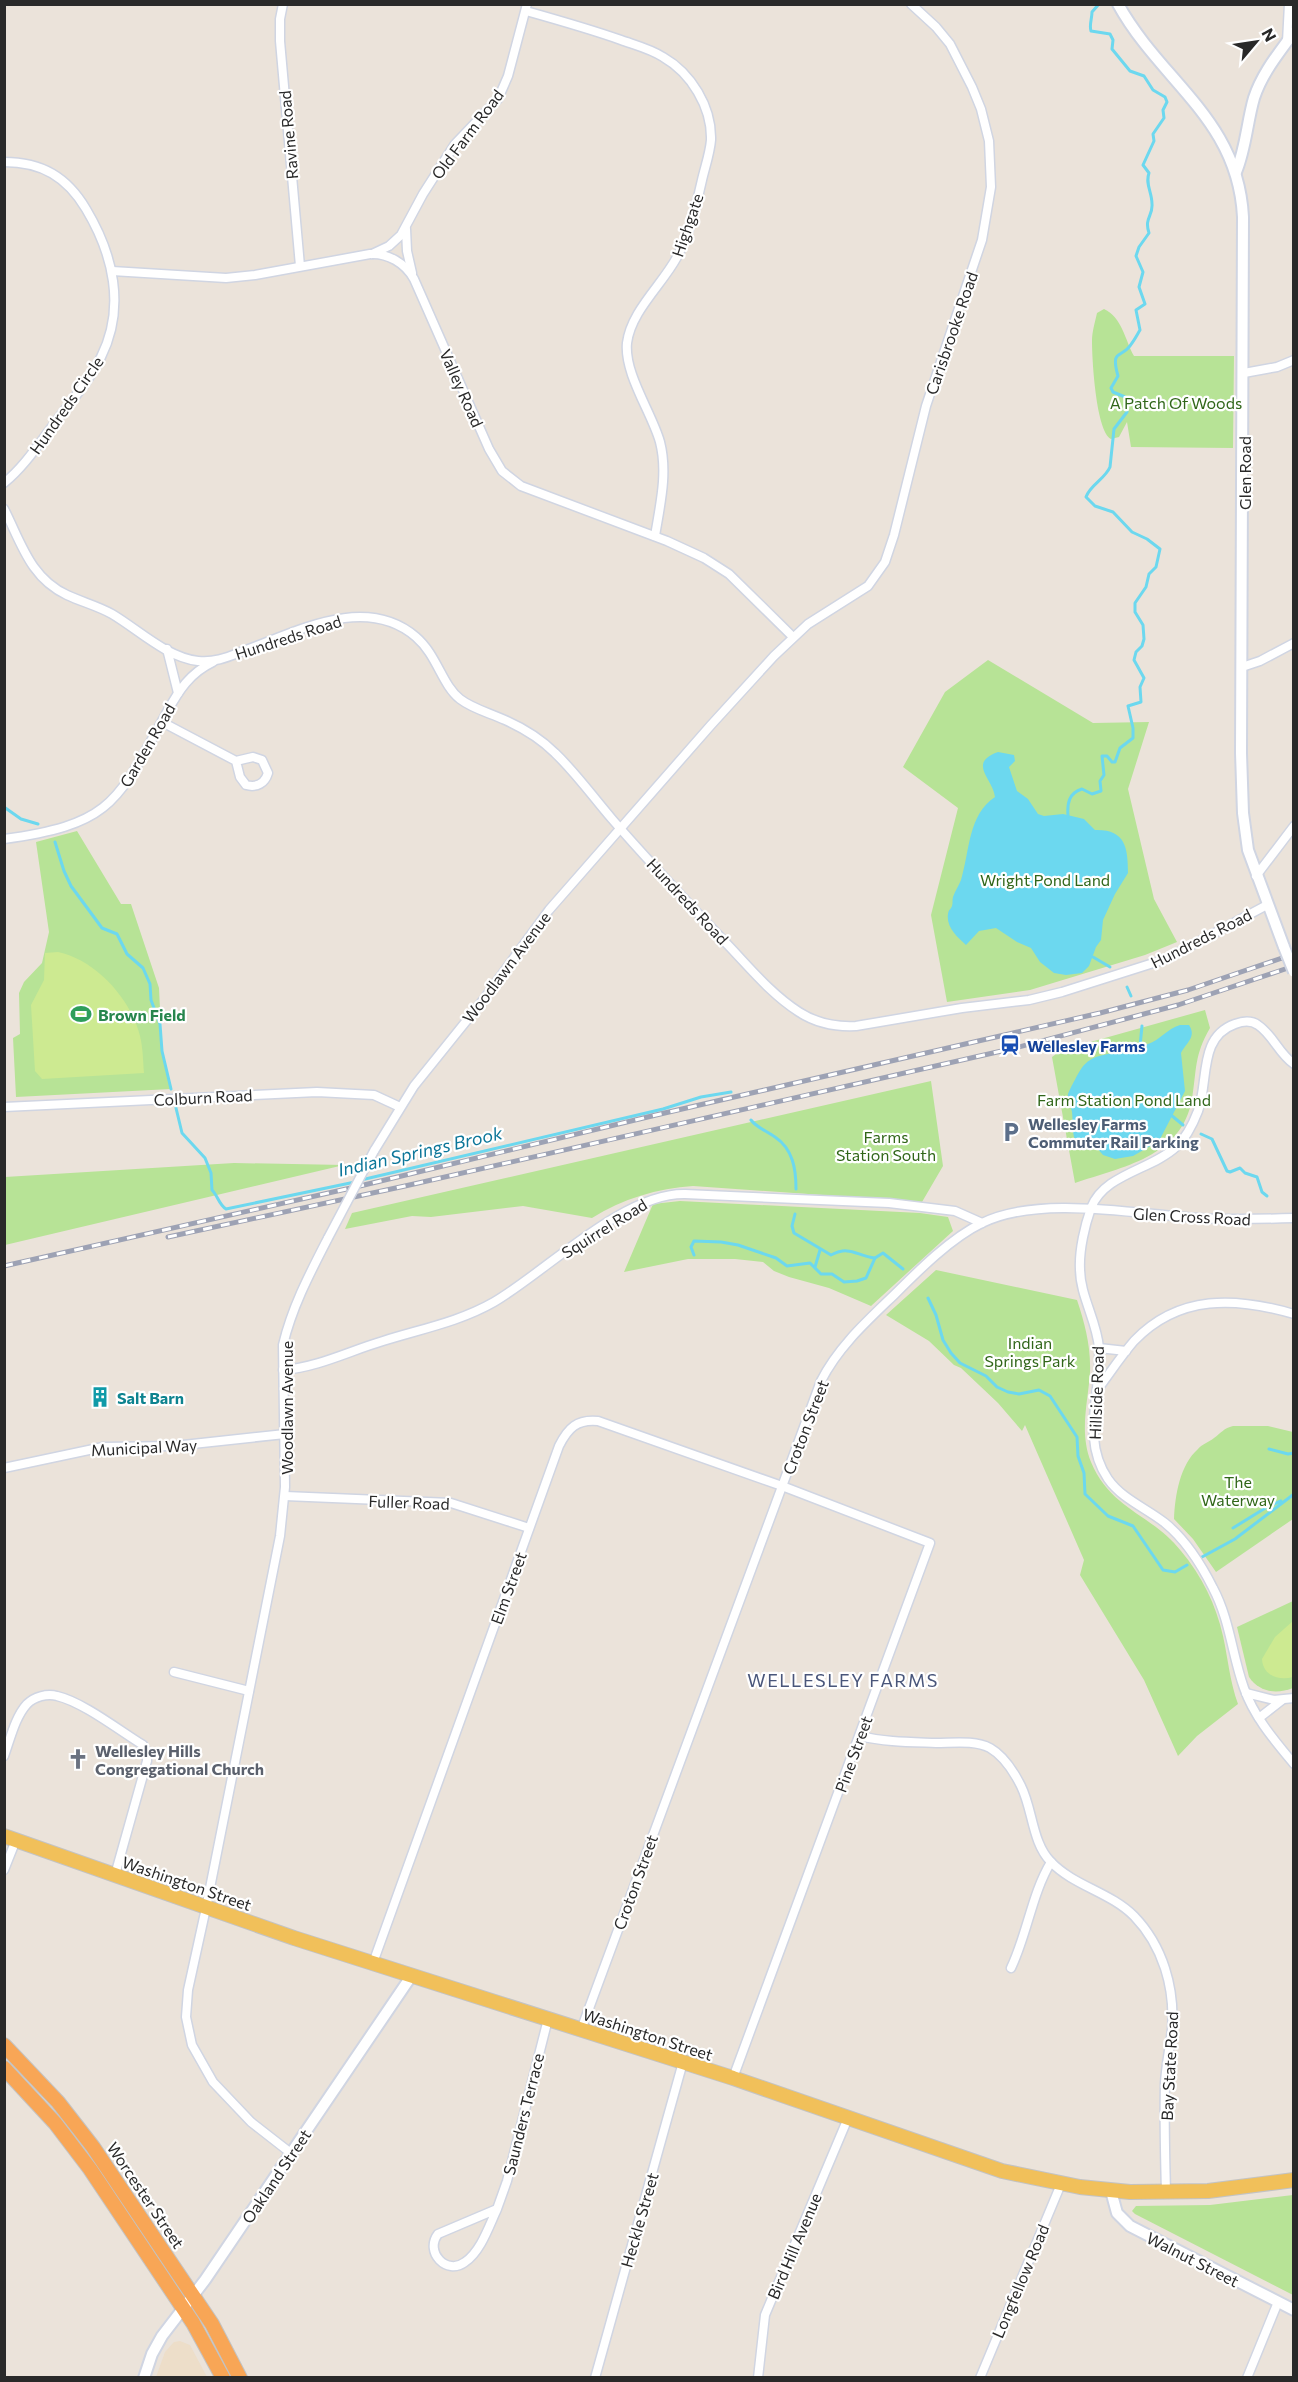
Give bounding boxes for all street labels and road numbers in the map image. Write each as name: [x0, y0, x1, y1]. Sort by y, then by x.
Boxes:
street label: Old Farm Road: [427, 85, 507, 183]
street label: Ravine Road: [275, 90, 301, 180]
street label: Highgate: [667, 191, 707, 259]
street label: Carisbrooke Road: [921, 269, 981, 397]
street label: Valley Road: [436, 346, 488, 430]
street label: Hundreds Circle: [25, 352, 107, 458]
street label: Glen Road: [1235, 436, 1254, 510]
street label: Hundreds Road: [232, 611, 344, 663]
street label: Garden Road: [115, 700, 179, 790]
street label: Hundreds Road: [643, 854, 733, 948]
street label: Hundreds Road: [1147, 904, 1255, 972]
street label: Woodlawn Avenue: [458, 908, 554, 1026]
street label: Colburn Road: [153, 1085, 253, 1109]
street label: Squirrel Road: [558, 1194, 650, 1262]
street label: Glen Cross Road: [1133, 1203, 1251, 1229]
street label: Woodlawn Avenue: [277, 1341, 296, 1475]
street label: Hillside Road: [1085, 1346, 1107, 1440]
street label: Croton Street: [778, 1377, 832, 1477]
street label: Municipal Way: [90, 1435, 198, 1459]
street label: Fuller Road: [368, 1491, 450, 1513]
street label: Elm Street: [486, 1549, 530, 1627]
street label: Pine Street: [830, 1713, 876, 1795]
street label: Croton Street: [609, 1831, 661, 1932]
street label: Washington Street: [120, 1852, 255, 1914]
street label: Washington Street: [581, 2004, 716, 2064]
street label: Bay State Road: [1157, 2011, 1181, 2121]
street label: Saunders Terrace: [499, 2051, 547, 2177]
street label: Oakland Street: [238, 2125, 315, 2227]
street label: Worcester Street: [103, 2138, 189, 2252]
street label: Heckle Street: [616, 2170, 662, 2270]
street label: Bird Hill Avenue: [763, 2190, 825, 2302]
street label: Longfellow Road: [988, 2221, 1052, 2341]
street label: Walnut Street: [1144, 2228, 1243, 2291]

